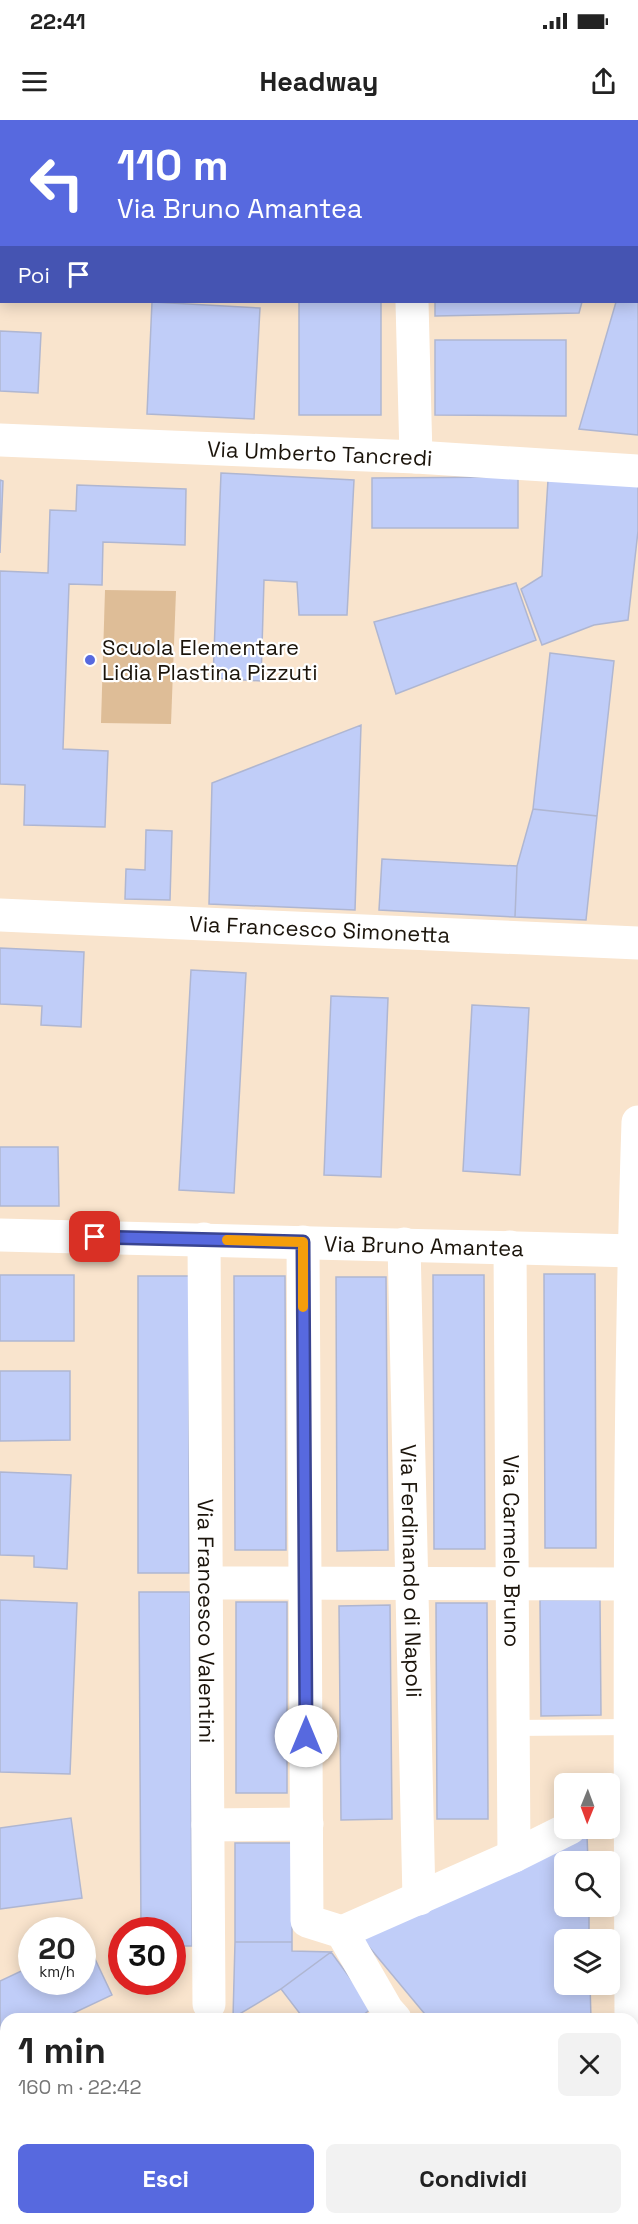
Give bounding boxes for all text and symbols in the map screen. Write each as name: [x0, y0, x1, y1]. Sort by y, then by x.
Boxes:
text: 22:41: [30, 7, 86, 35]
text: Headway: [260, 64, 378, 99]
icon: menu: [18, 65, 51, 98]
icon: share: [587, 65, 620, 98]
text: 110 m: [117, 139, 229, 192]
icon: left: [18, 144, 96, 222]
text: Via Bruno Amantea: [117, 191, 363, 226]
icon: arrive: [62, 258, 95, 291]
text: Poi: [18, 261, 50, 289]
street label: Via Umberto Tancredi: [206, 434, 433, 472]
place label: Scuola Elementare Lidia Plastina Pizzuti: [102, 633, 318, 686]
marker: Scuola Elementare Lidia Plastina Pizzuti: [83, 653, 97, 667]
street label: Via Francesco Simonetta: [189, 909, 451, 949]
pin: [69, 1211, 120, 1262]
icon: arrive: [78, 1220, 111, 1253]
street label: Via Bruno Amantea: [323, 1229, 525, 1262]
street label: Via Ferdinando di Napoli: [395, 1444, 428, 1698]
street label: Via Carmelo Bruno: [497, 1455, 527, 1647]
street label: Via Francesco Valentini: [192, 1499, 221, 1743]
position arrow: [274, 1704, 338, 1768]
north arrow: [554, 1773, 620, 1839]
map controls: [554, 1773, 620, 1995]
button: search: [554, 1851, 620, 1917]
speed limit sign: 30: [108, 1917, 186, 1995]
text: 20: [38, 1929, 76, 1968]
button: layers: [554, 1929, 620, 1995]
text: km/h: [39, 1962, 75, 1981]
text: 1 min: [18, 2028, 106, 2074]
button: close: [558, 2033, 621, 2096]
text: 160 m · 22:42: [18, 2074, 142, 2100]
button: Esci: [18, 2144, 314, 2213]
button: Condividi: [326, 2144, 621, 2213]

